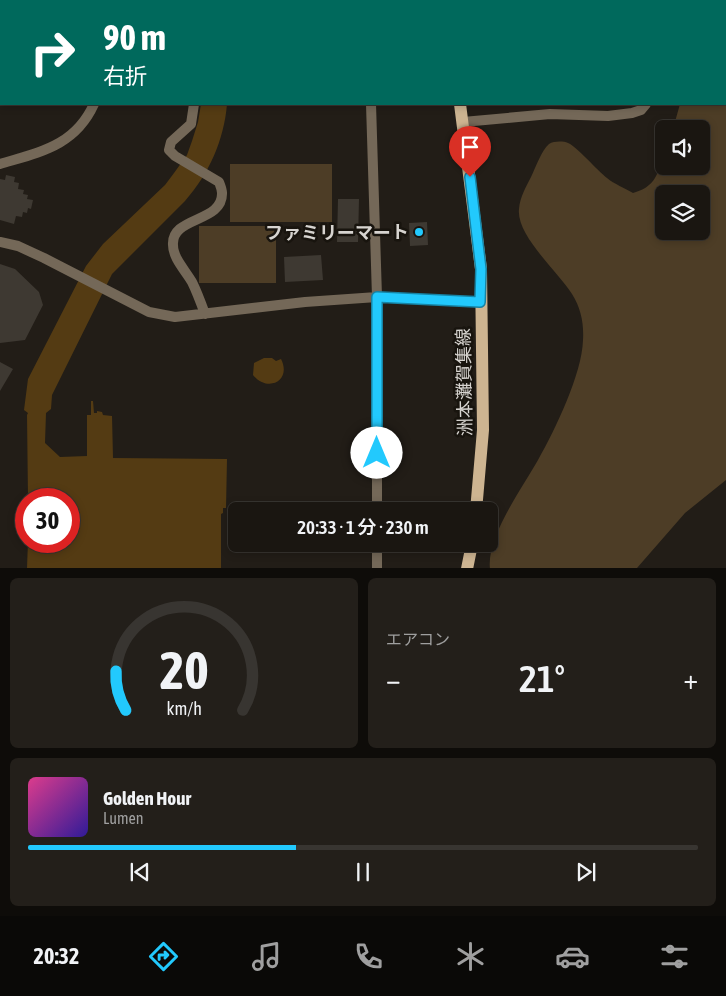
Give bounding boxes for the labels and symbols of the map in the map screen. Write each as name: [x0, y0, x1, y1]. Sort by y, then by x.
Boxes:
pin: [449, 126, 491, 177]
place label: ファミリーマート: [265, 222, 409, 243]
marker: ファミリーマート: [413, 226, 425, 238]
street label: 洲本灘賀集線: [453, 328, 475, 436]
position arrow: [350, 426, 402, 478]
speed limit sign: 30: [15, 488, 80, 553]

